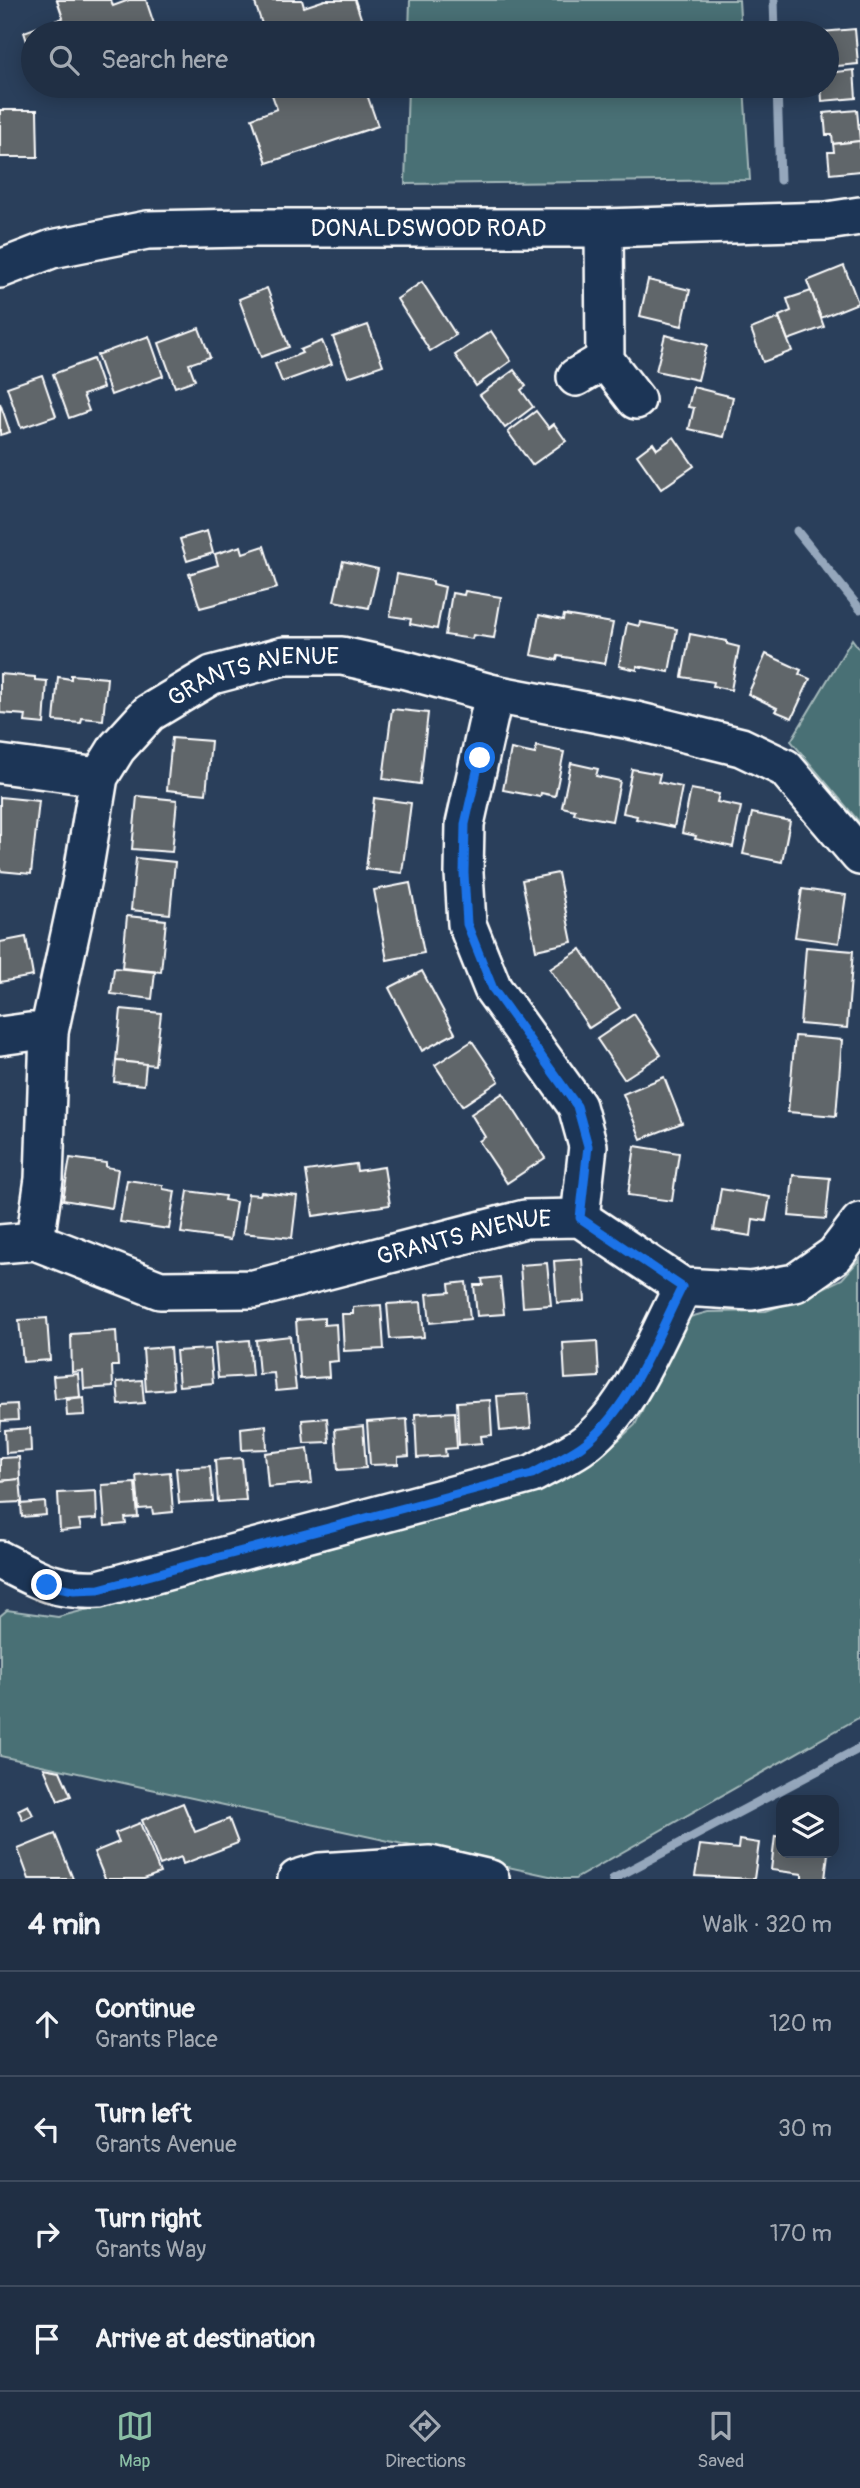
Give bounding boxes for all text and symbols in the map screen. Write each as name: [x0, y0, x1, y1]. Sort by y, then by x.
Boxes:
search box: [21, 21, 839, 98]
icon: search: [45, 41, 83, 79]
text: Search here: [101, 44, 228, 76]
street label: DONALDSWOOD ROAD: [310, 214, 546, 243]
street label: GRANTS AVENUE: [162, 642, 339, 713]
route start: [464, 742, 495, 773]
street label: GRANTS AVENUE: [374, 1204, 551, 1271]
route end: [31, 1569, 62, 1600]
map controls: [776, 1795, 839, 1858]
button: layers: [776, 1795, 839, 1858]
text: 4 min: [28, 1906, 101, 1943]
text: Walk · 320 m: [702, 1910, 832, 1939]
text: Continue: [95, 1993, 195, 2025]
icon: ahead: [28, 2005, 66, 2043]
text: 120 m: [769, 2009, 832, 2038]
text: Grants Place: [95, 2025, 218, 2054]
text: Turn left: [95, 2098, 191, 2130]
icon: left: [28, 2110, 66, 2148]
text: 30 m: [778, 2114, 832, 2143]
text: Grants Avenue: [95, 2130, 237, 2159]
text: Turn right: [95, 2203, 201, 2235]
icon: right: [28, 2215, 66, 2253]
text: 170 m: [770, 2219, 832, 2248]
text: Grants Way: [95, 2235, 206, 2264]
icon: arrive: [28, 2320, 66, 2358]
text: Arrive at destination: [95, 2323, 315, 2355]
tab: Map: [116, 2407, 154, 2473]
tab: Directions: [385, 2407, 466, 2473]
tab: Saved: [697, 2407, 744, 2473]

